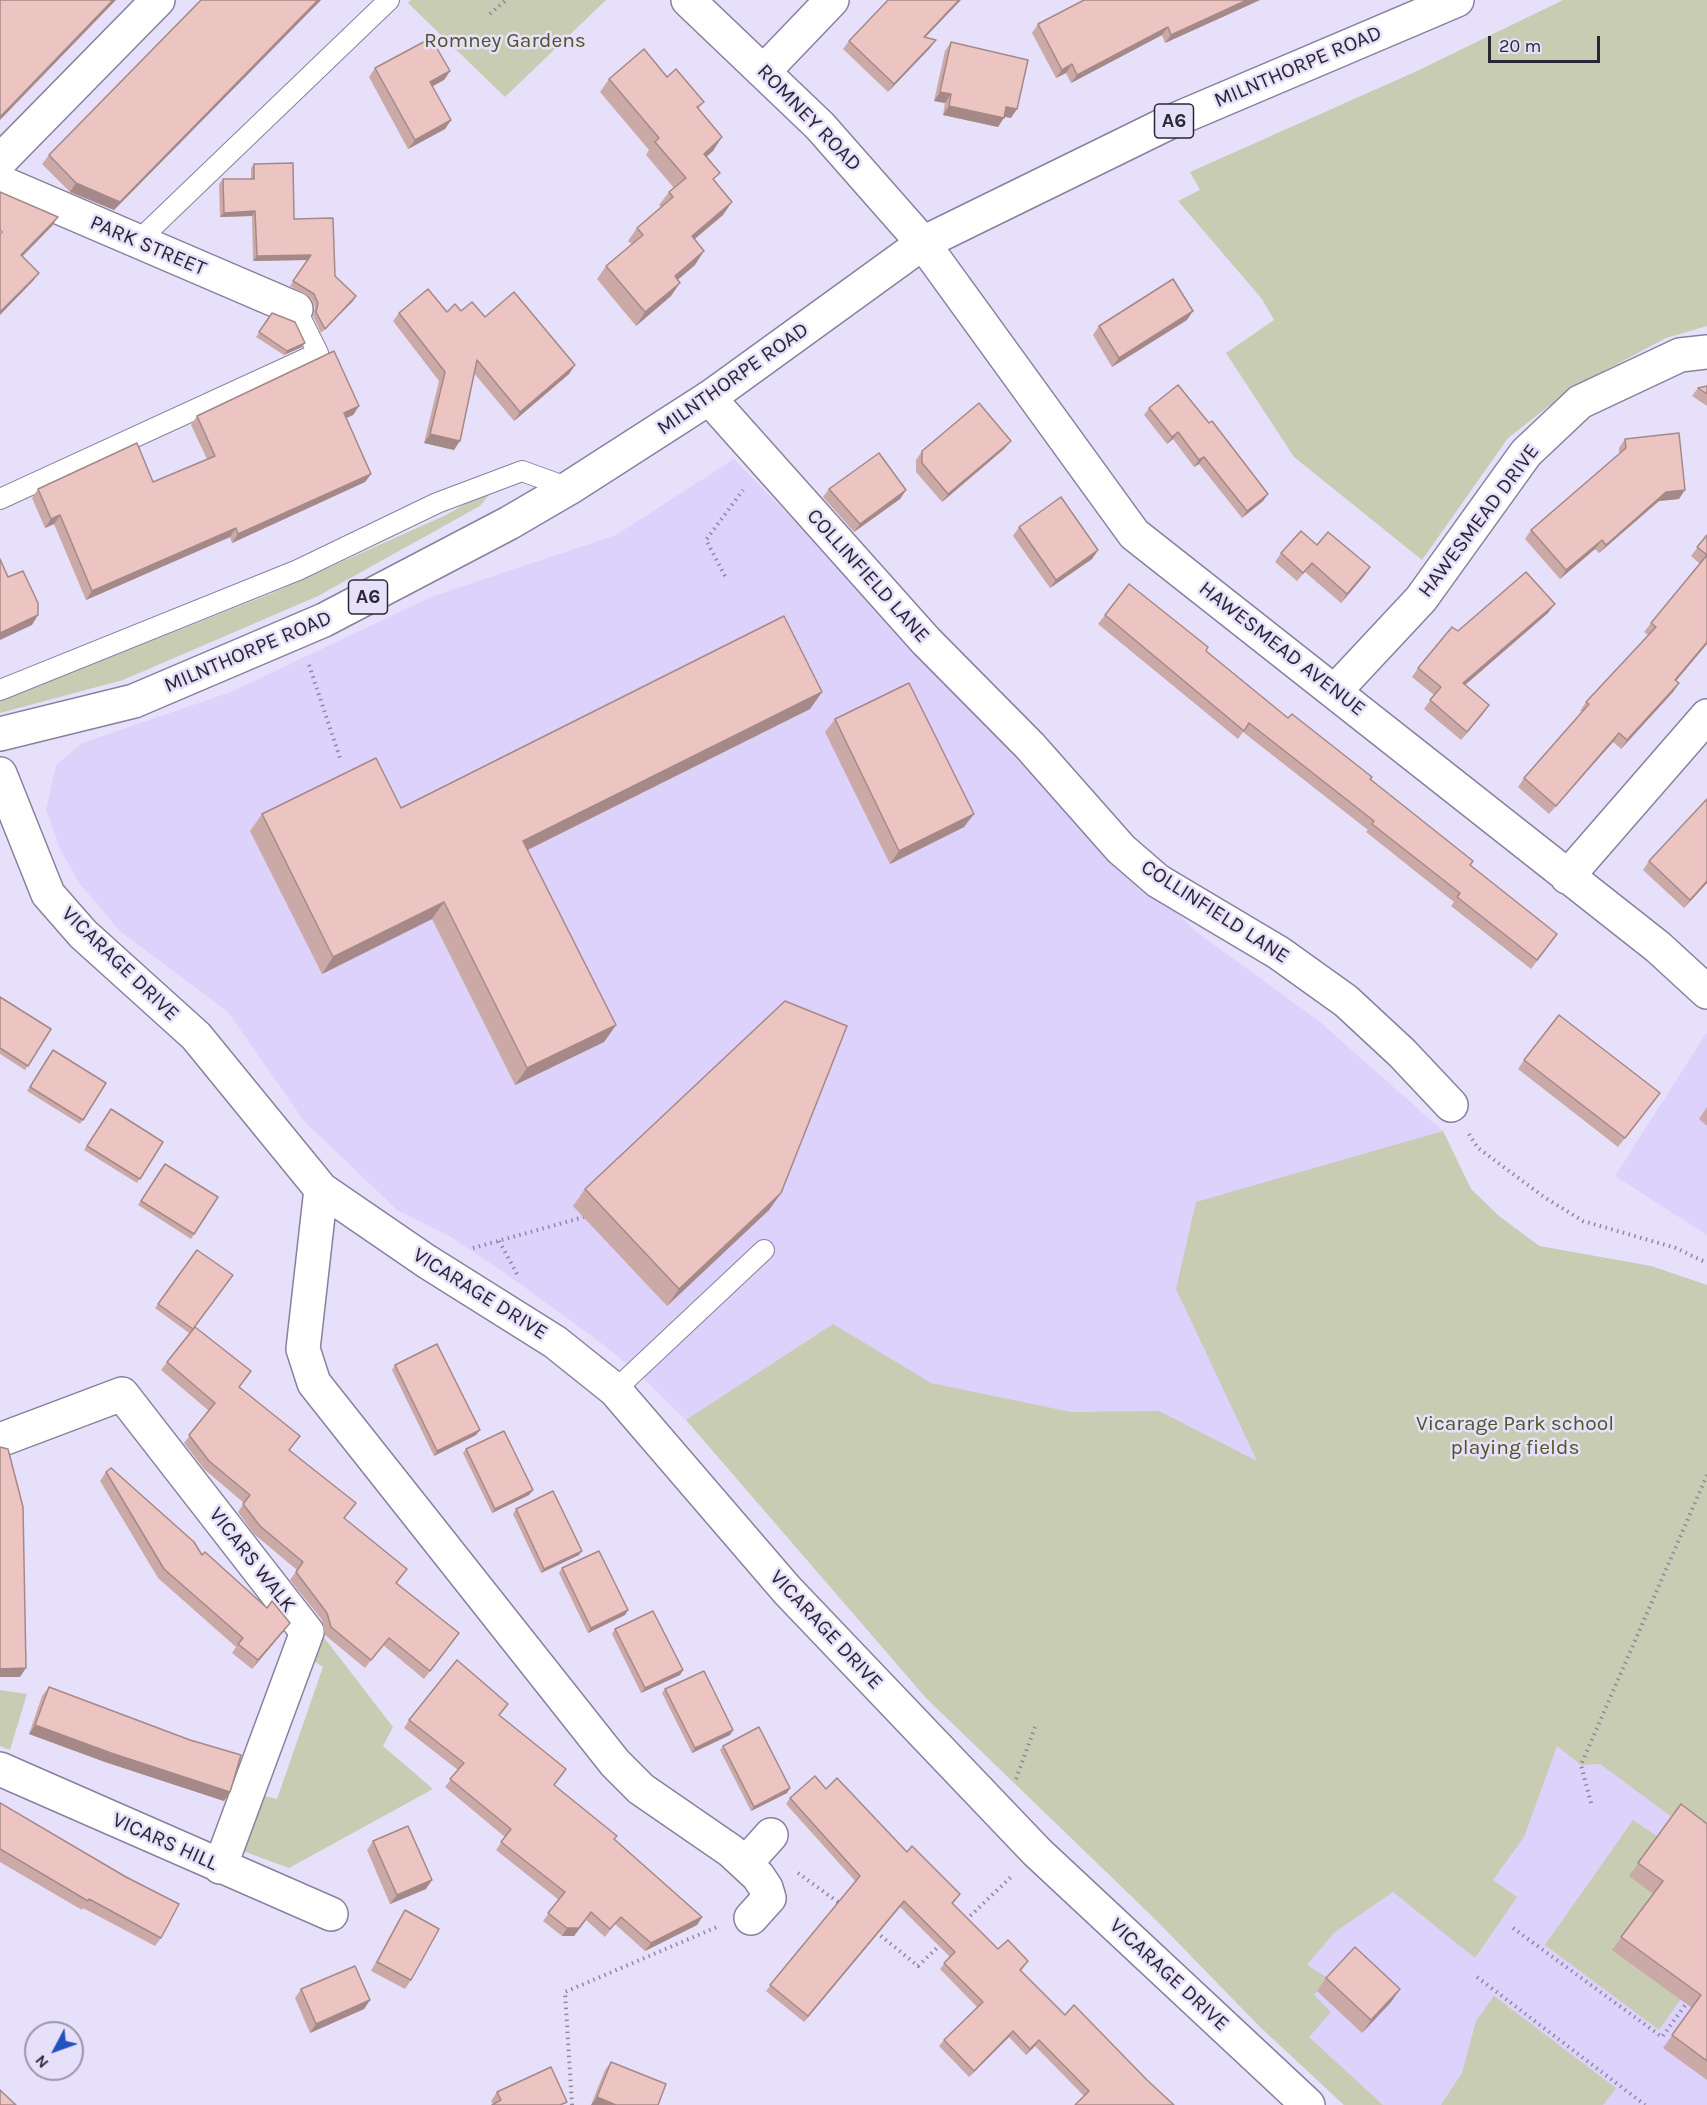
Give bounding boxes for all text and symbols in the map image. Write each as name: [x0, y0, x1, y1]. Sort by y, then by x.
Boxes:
street label: MILNTHORPE ROAD: [1210, 20, 1386, 114]
scale bar: [1491, 24, 1604, 62]
park label: Romney Gardens: [424, 28, 586, 54]
text: 20 m: [1499, 35, 1541, 57]
street label: ROMNEY ROAD: [752, 59, 866, 177]
road number: A6: [1154, 104, 1194, 138]
street label: PARK STREET: [86, 210, 210, 282]
street label: MILNTHORPE ROAD: [652, 317, 814, 441]
street label: HAWESMEAD DRIVE: [1413, 439, 1545, 603]
street label: COLLINFIELD LANE: [801, 504, 935, 648]
street label: HAWESMEAD AVENUE: [1194, 576, 1370, 722]
road number: A6: [348, 580, 388, 614]
street label: MILNTHORPE ROAD: [160, 605, 336, 699]
street label: COLLINFIELD LANE: [1136, 855, 1294, 969]
street label: VICARAGE DRIVE: [56, 901, 184, 1027]
street label: VICARAGE DRIVE: [408, 1242, 552, 1346]
park label: Vicarage Park school playing fields: [1416, 1411, 1614, 1461]
street label: VICARS WALK: [203, 1503, 301, 1617]
street label: VICARAGE DRIVE: [764, 1565, 888, 1695]
street label: VICARS HILL: [108, 1808, 222, 1876]
street label: VICARAGE DRIVE: [1104, 1913, 1234, 2037]
north arrow: [24, 2021, 84, 2081]
text: N: [31, 2051, 52, 2072]

